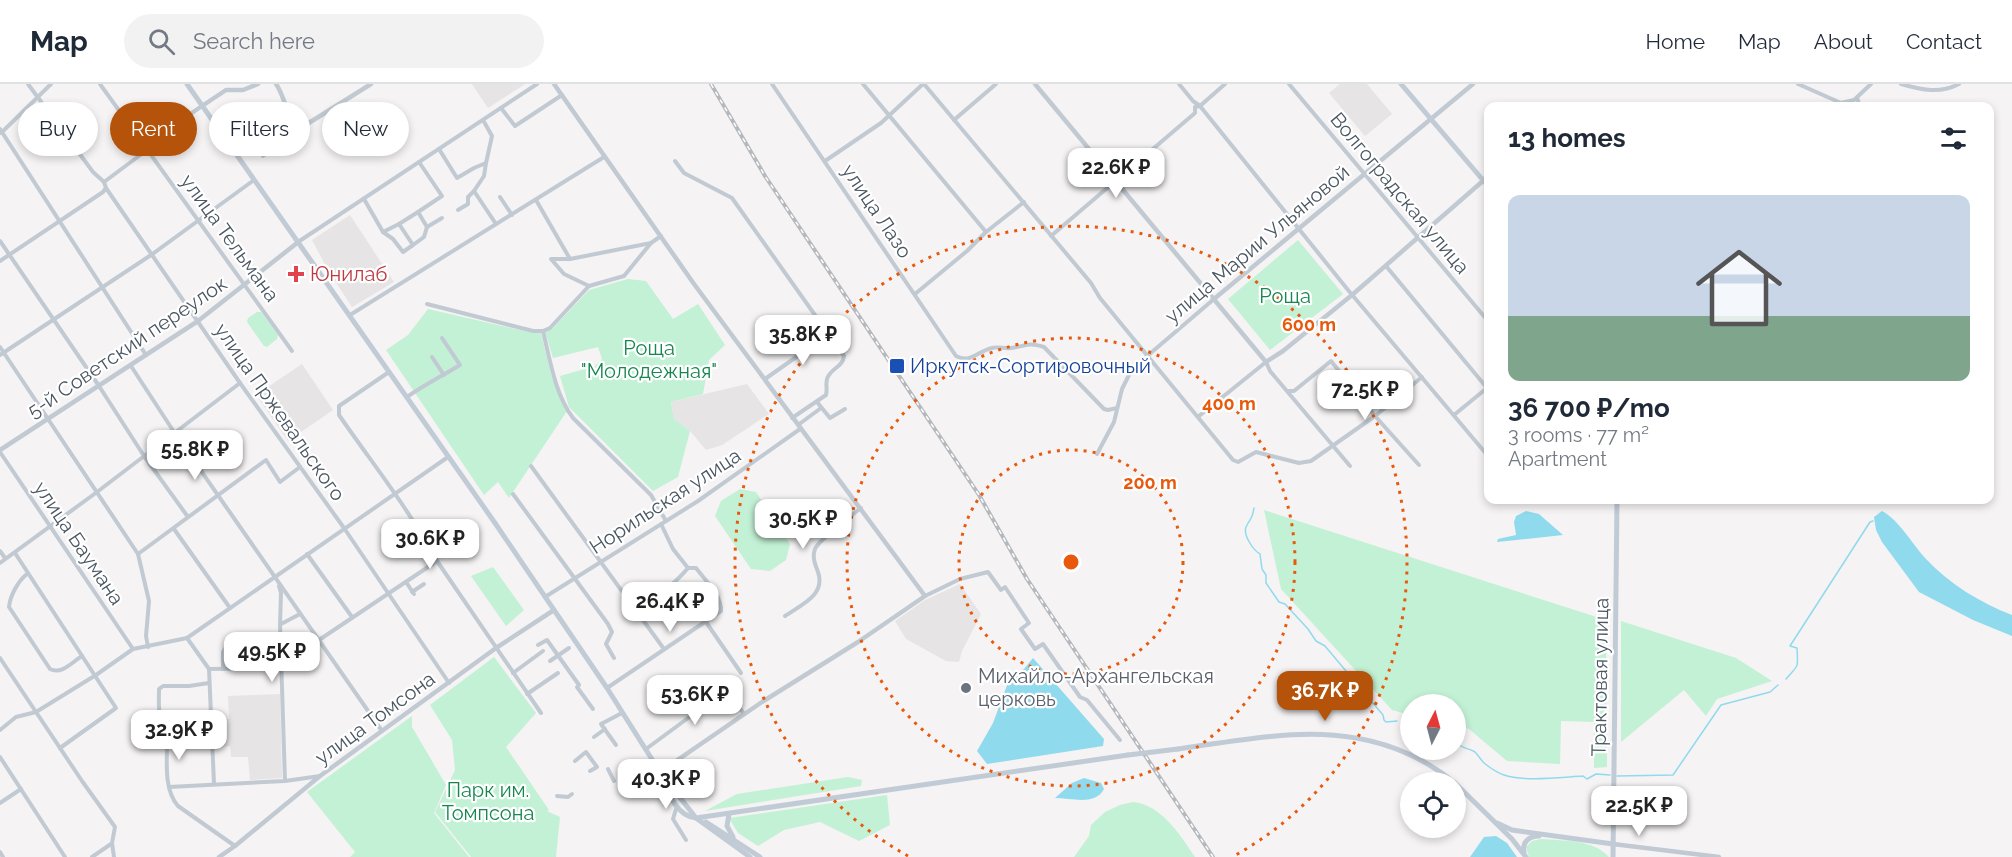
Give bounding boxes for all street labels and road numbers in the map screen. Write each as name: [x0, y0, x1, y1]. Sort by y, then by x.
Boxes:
street label: Волгоградская улица: [1325, 107, 1475, 279]
street label: улица Лазо: [837, 159, 917, 263]
street label: улица Марии Ульяновой: [1160, 160, 1354, 328]
street label: улица Тельмана: [176, 170, 284, 306]
street label: 5-й Советский переулок: [23, 271, 231, 423]
street label: улица Пржевальского: [210, 319, 350, 506]
street label: Норильская улица: [585, 443, 745, 559]
street label: улица Баумана: [29, 477, 129, 609]
street label: Трактовая улица: [1587, 598, 1613, 756]
street label: улица Томсона: [310, 666, 440, 770]

